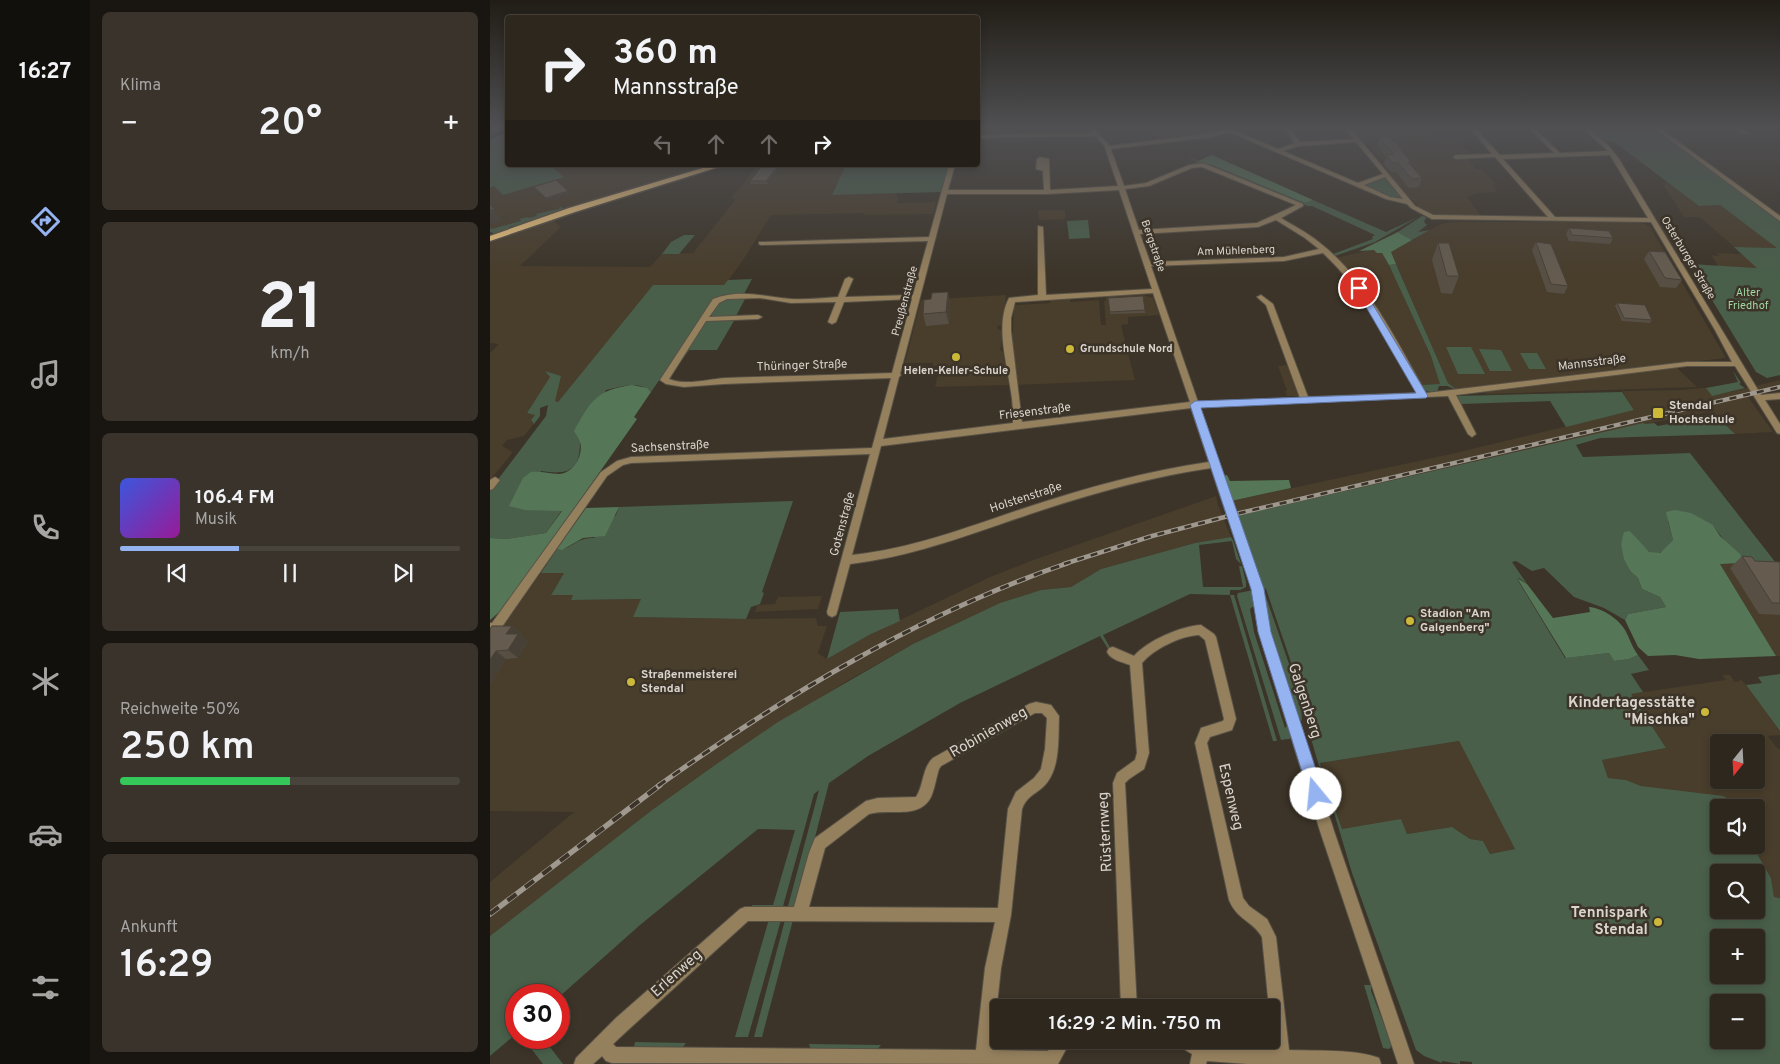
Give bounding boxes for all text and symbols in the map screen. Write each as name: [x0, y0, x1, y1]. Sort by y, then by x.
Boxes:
text: 360 m: [613, 32, 718, 76]
icon: right: [530, 35, 595, 100]
text: 16:27: [19, 59, 71, 86]
text: Mannsstraße: [613, 75, 738, 102]
text: Klima: [120, 76, 161, 96]
text: 20°: [258, 100, 322, 149]
text: −: [120, 107, 138, 143]
text: +: [442, 107, 460, 143]
icon: left: [649, 130, 677, 158]
icon: ahead: [702, 130, 730, 158]
icon: ahead: [755, 130, 783, 158]
icon: right: [808, 130, 836, 158]
icon: directions: [28, 204, 63, 239]
street label: Osterburger Straße: [1658, 214, 1718, 302]
street label: Bergstraße: [1138, 218, 1168, 274]
street label: Am Mühlenberg: [1197, 243, 1275, 259]
street label: Preußenstraße: [889, 264, 921, 338]
pin: [1338, 267, 1380, 309]
text: 21: [257, 270, 323, 352]
icon: arrive: [1345, 274, 1373, 302]
park label: Alter Friedhof: [1728, 286, 1769, 313]
place label: Grundschule Nord: [1080, 342, 1173, 356]
marker: Grundschule Nord: [1064, 343, 1076, 355]
text: km/h: [271, 344, 309, 364]
marker: Helen-Keller-Schule: [950, 351, 962, 363]
street label: Mannsstraße: [1557, 351, 1627, 375]
street label: Thüringer Straße: [756, 356, 848, 376]
icon: music: [28, 357, 63, 392]
place label: Helen-Keller-Schule: [904, 364, 1008, 378]
place label: Stendal Hochschule: [1669, 398, 1735, 428]
street label: Friesenstraße: [998, 400, 1072, 424]
marker: Stendal Hochschule: [1651, 406, 1665, 420]
street label: Sachsenstraße: [630, 437, 710, 457]
street label: Holstenstraße: [988, 479, 1064, 517]
text: 106.4 FM: [195, 486, 275, 510]
street label: Gotenstraße: [827, 490, 859, 558]
icon: phone: [28, 510, 63, 545]
text: Musik: [195, 510, 237, 530]
icon: previous: [163, 559, 191, 587]
icon: pause: [276, 559, 304, 587]
icon: next: [389, 559, 417, 587]
place label: Stadion "Am Galgenberg": [1420, 606, 1490, 636]
marker: Stadion "Am Galgenberg": [1404, 615, 1416, 627]
street label: Galgenberg: [1283, 661, 1325, 741]
icon: climate: [28, 664, 63, 699]
place label: Straßenmeisterei Stendal: [641, 667, 737, 697]
marker: Straßenmeisterei Stendal: [625, 676, 637, 688]
place label: Kindertagesstätte "Mischka": [1568, 694, 1695, 730]
text: Reichweite · 50%: [120, 700, 240, 720]
street label: Robinienweg: [947, 703, 1031, 763]
marker: Kindertagesstätte "Mischka": [1699, 706, 1711, 718]
text: 250 km: [120, 724, 255, 773]
north arrow: [1710, 734, 1765, 789]
map controls: [1710, 734, 1765, 1049]
street label: Espenweg: [1213, 762, 1247, 832]
position arrow: [1289, 767, 1341, 819]
street label: Rüsternweg: [1094, 791, 1118, 873]
button: sound: [1710, 799, 1765, 854]
icon: car: [28, 817, 63, 852]
button: search: [1710, 864, 1765, 919]
place label: Tennispark Stendal: [1571, 904, 1648, 940]
marker: Tennispark Stendal: [1652, 916, 1664, 928]
text: Ankunft: [120, 918, 178, 938]
button: +: [1710, 929, 1765, 984]
text: 16:29: [120, 942, 213, 991]
street label: Erlenweg: [647, 946, 707, 1002]
icon: filters: [28, 970, 63, 1005]
speed limit sign: 30: [505, 984, 570, 1049]
button: −: [1710, 994, 1765, 1049]
text: 16:29 · 2 Min. · 750 m: [1049, 1012, 1221, 1036]

